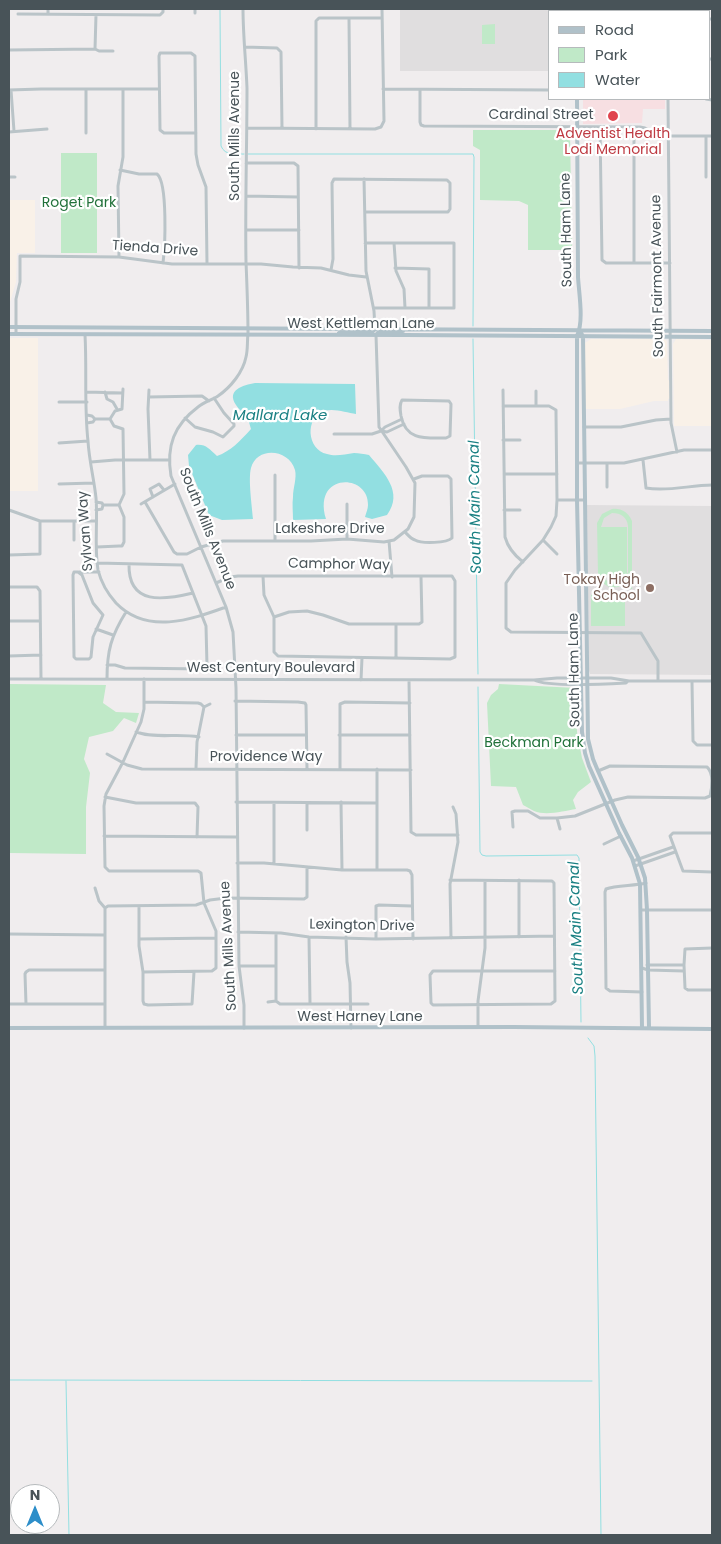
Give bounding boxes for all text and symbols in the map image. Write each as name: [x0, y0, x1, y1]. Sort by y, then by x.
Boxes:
legend: [548, 10, 711, 100]
text: Road: [595, 19, 634, 40]
text: Park: [595, 44, 627, 65]
text: Water: [595, 69, 640, 90]
street label: South Mills Avenue: [227, 71, 243, 201]
street label: Cardinal Street: [489, 107, 593, 123]
marker: Adventist Health Lodi Memorial: [606, 109, 620, 123]
place label: Adventist Health Lodi Memorial: [556, 126, 670, 158]
street label: South Ham Lane: [558, 173, 576, 287]
street label: South Fairmont Avenue: [648, 194, 668, 358]
park label: Roget Park: [42, 195, 116, 211]
street label: Tienda Drive: [111, 238, 199, 260]
street label: West Kettleman Lane: [287, 316, 435, 332]
water label: Mallard Lake: [233, 407, 327, 425]
water label: South Main Canal: [466, 440, 486, 574]
street label: South Mills Avenue: [175, 466, 239, 592]
street label: Sylvan Way: [75, 490, 97, 572]
street label: Lakeshore Drive: [275, 521, 385, 537]
street label: Camphor Way: [288, 556, 390, 574]
place label: Tokay High School: [564, 572, 640, 604]
marker: Tokay High School: [644, 582, 656, 594]
street label: South Ham Lane: [566, 613, 584, 727]
street label: West Century Boulevard: [187, 660, 355, 676]
park label: Beckman Park: [484, 735, 584, 751]
street label: Providence Way: [210, 749, 322, 765]
water label: South Main Canal: [566, 861, 588, 995]
street label: South Mills Avenue: [217, 881, 241, 1011]
street label: Lexington Drive: [309, 917, 415, 935]
street label: West Harney Lane: [297, 1009, 423, 1025]
north arrow: [10, 1484, 60, 1534]
text: N: [30, 1485, 40, 1505]

